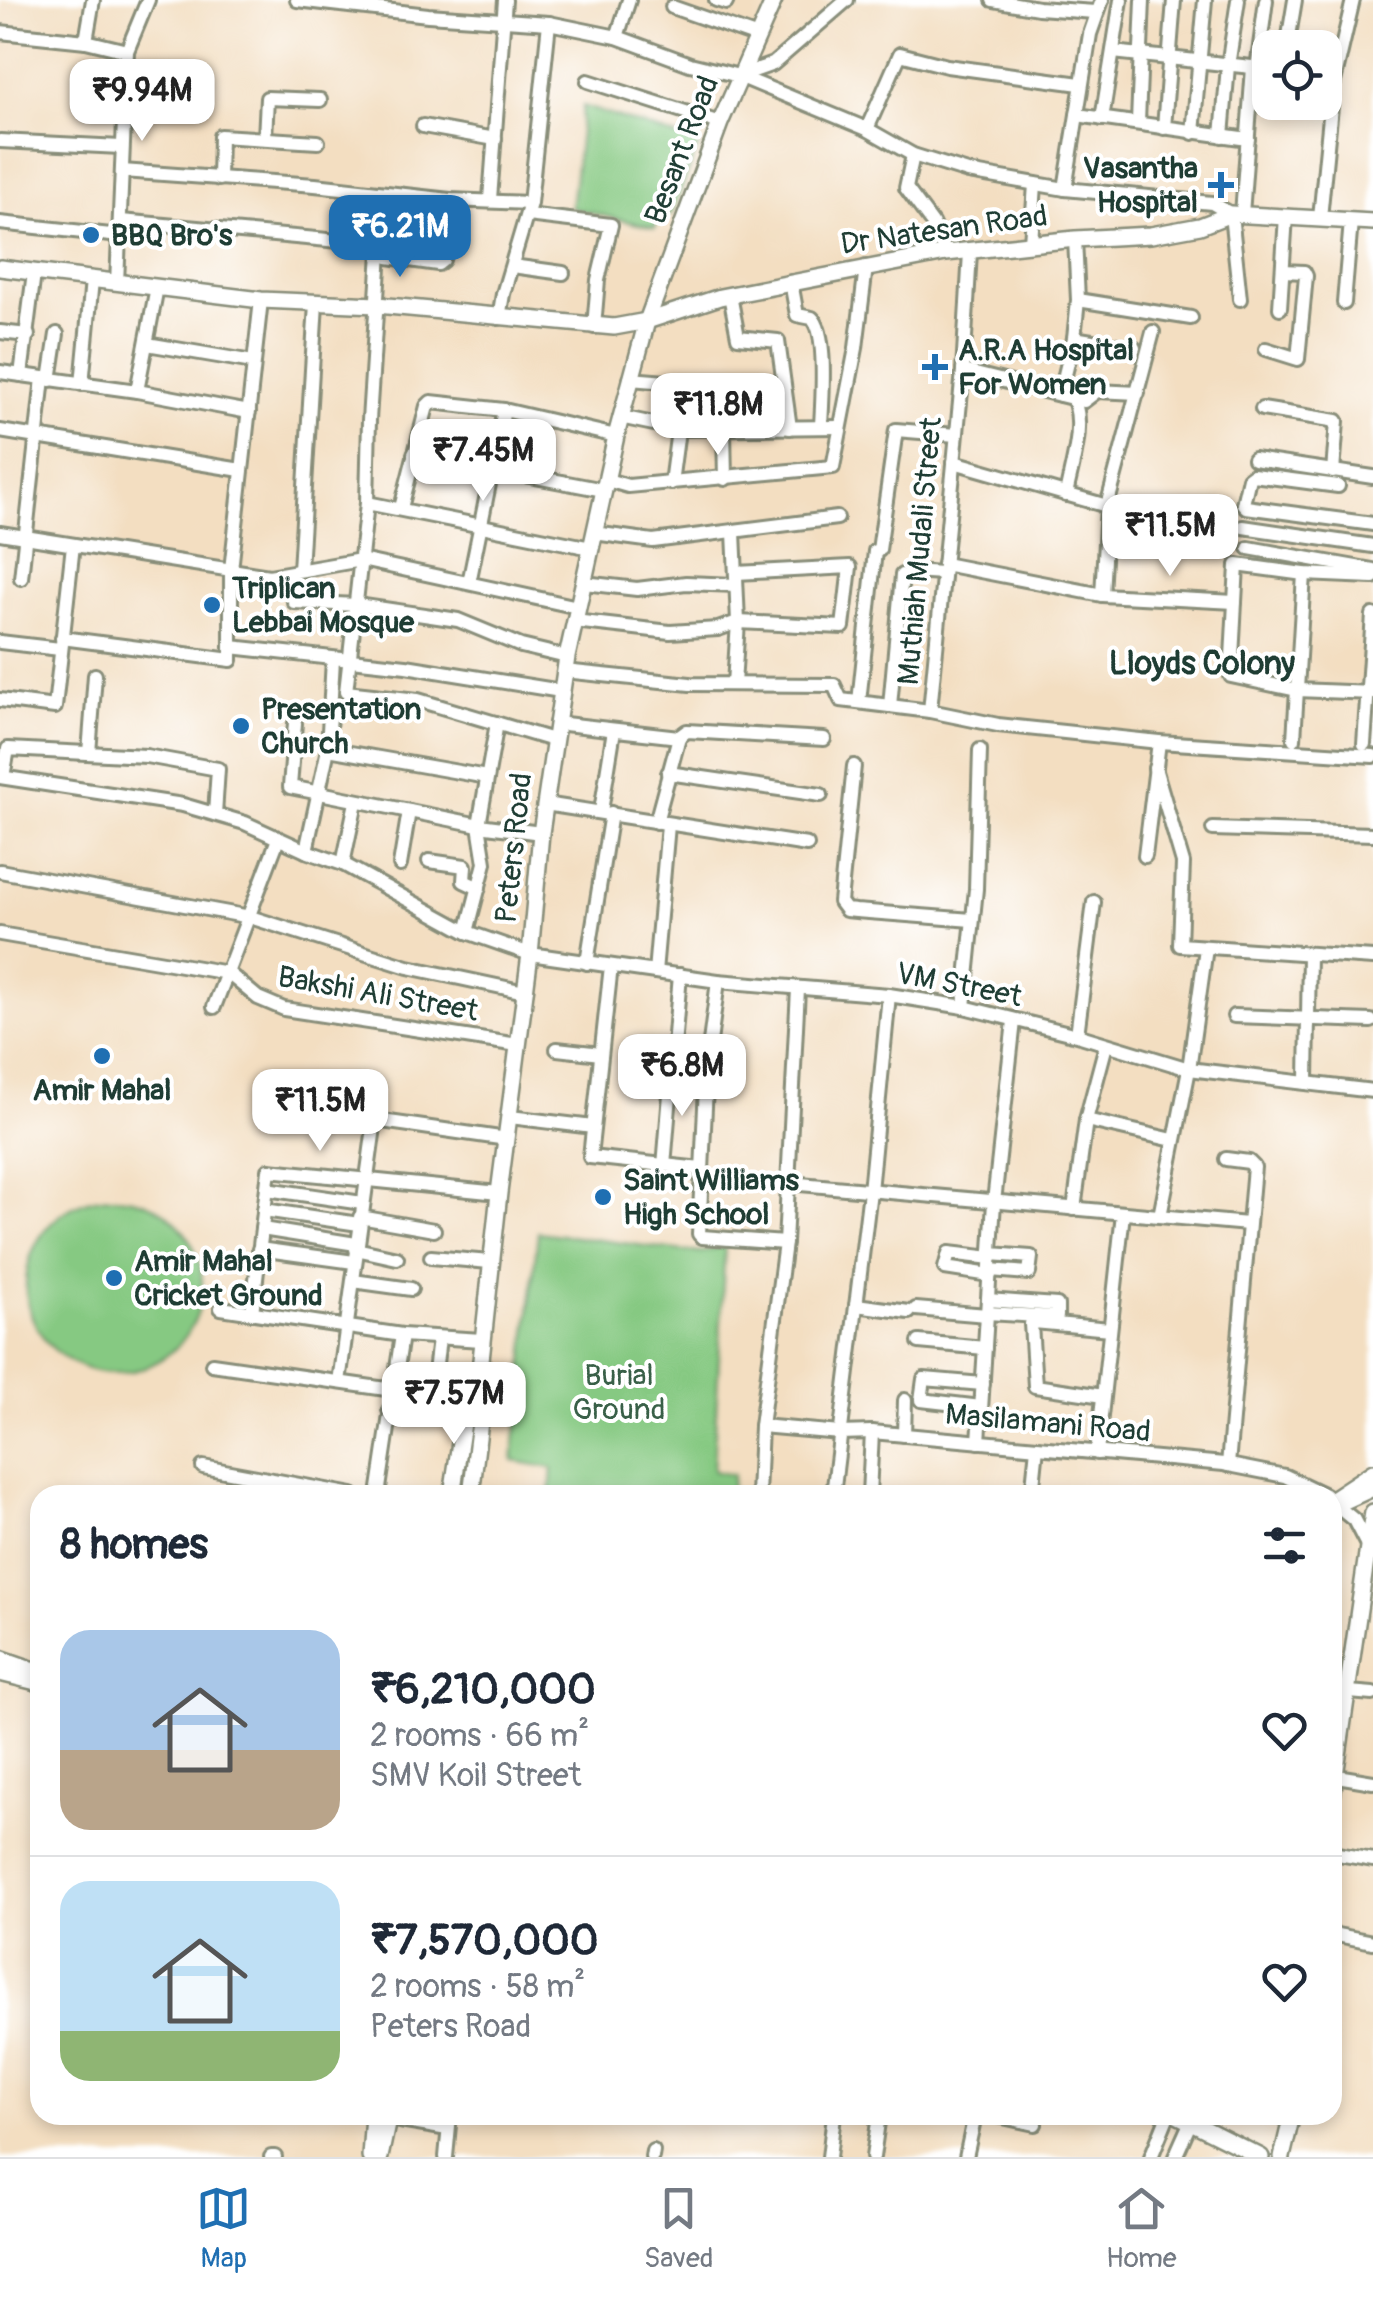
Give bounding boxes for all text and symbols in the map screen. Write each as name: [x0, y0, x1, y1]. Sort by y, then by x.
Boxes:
map controls: [1252, 30, 1342, 120]
button: locate: [1252, 30, 1342, 120]
pin: ₹9.94M: [61, 59, 223, 144]
text: ₹9.94M: [92, 71, 192, 111]
street label: Besant Road: [637, 71, 727, 229]
place label: Vasantha Hospital: [1083, 150, 1198, 221]
marker: Vasantha Hospital: [1208, 172, 1234, 198]
pin: ₹6.21M: [319, 195, 481, 280]
street label: Dr Natesan Road: [838, 197, 1050, 263]
text: ₹6.21M: [351, 207, 449, 247]
place label: BBQ Bro's: [111, 217, 233, 254]
marker: BBQ Bro's: [80, 224, 102, 246]
place label: A.R.A Hospital For Women: [958, 332, 1134, 403]
marker: A.R.A Hospital For Women: [922, 354, 948, 380]
pin: ₹11.8M: [637, 373, 799, 458]
text: ₹11.8M: [673, 385, 763, 425]
street label: Muthiah Mudali Street: [890, 415, 950, 686]
pin: ₹7.45M: [402, 419, 564, 504]
text: ₹7.45M: [432, 431, 534, 471]
pin: ₹11.5M: [1089, 494, 1251, 579]
text: ₹11.5M: [1124, 506, 1216, 546]
place label: Triplican Lebbai Mosque: [231, 570, 415, 641]
marker: Triplican Lebbai Mosque: [201, 594, 223, 616]
district label: Lloyds Colony: [1109, 644, 1295, 684]
place label: Presentation Church: [261, 691, 422, 762]
marker: Presentation Church: [230, 715, 252, 737]
street label: Peters Road: [488, 771, 540, 925]
street label: VM Street: [893, 955, 1026, 1015]
street label: Bakshi Ali Street: [275, 958, 482, 1030]
pin: ₹6.8M: [612, 1034, 752, 1119]
marker: Amir Mahal: [91, 1045, 113, 1067]
text: ₹6.8M: [640, 1046, 724, 1086]
pin: ₹11.5M: [239, 1069, 401, 1154]
place label: Amir Mahal: [33, 1072, 171, 1109]
text: ₹11.5M: [274, 1081, 366, 1121]
place label: Saint Williams High School: [623, 1162, 800, 1233]
marker: Saint Williams High School: [592, 1186, 614, 1208]
place label: Amir Mahal Cricket Ground: [134, 1243, 323, 1314]
marker: Amir Mahal Cricket Ground: [103, 1267, 125, 1289]
park label: Burial Ground: [573, 1357, 665, 1428]
pin: ₹7.57M: [373, 1362, 535, 1447]
text: ₹7.57M: [404, 1374, 504, 1414]
street label: Masilamani Road: [944, 1396, 1152, 1450]
icon: filters: [1257, 1518, 1312, 1573]
text: 8 homes: [60, 1519, 208, 1571]
text: ₹6,210,000: [370, 1664, 596, 1716]
icon: home: [140, 1670, 260, 1790]
icon: heart: [1257, 1703, 1312, 1758]
text: 2 rooms · 66 m²: [370, 1716, 589, 1756]
text: SMV Koil Street: [370, 1756, 581, 1796]
text: ₹7,570,000: [370, 1915, 598, 1967]
icon: home: [140, 1921, 260, 2041]
icon: heart: [1257, 1954, 1312, 2009]
text: 2 rooms · 58 m²: [370, 1967, 585, 2007]
text: Peters Road: [370, 2007, 531, 2047]
tab: Map: [196, 2181, 251, 2276]
tab: Saved: [644, 2181, 713, 2276]
tab: Home: [1106, 2181, 1177, 2276]

